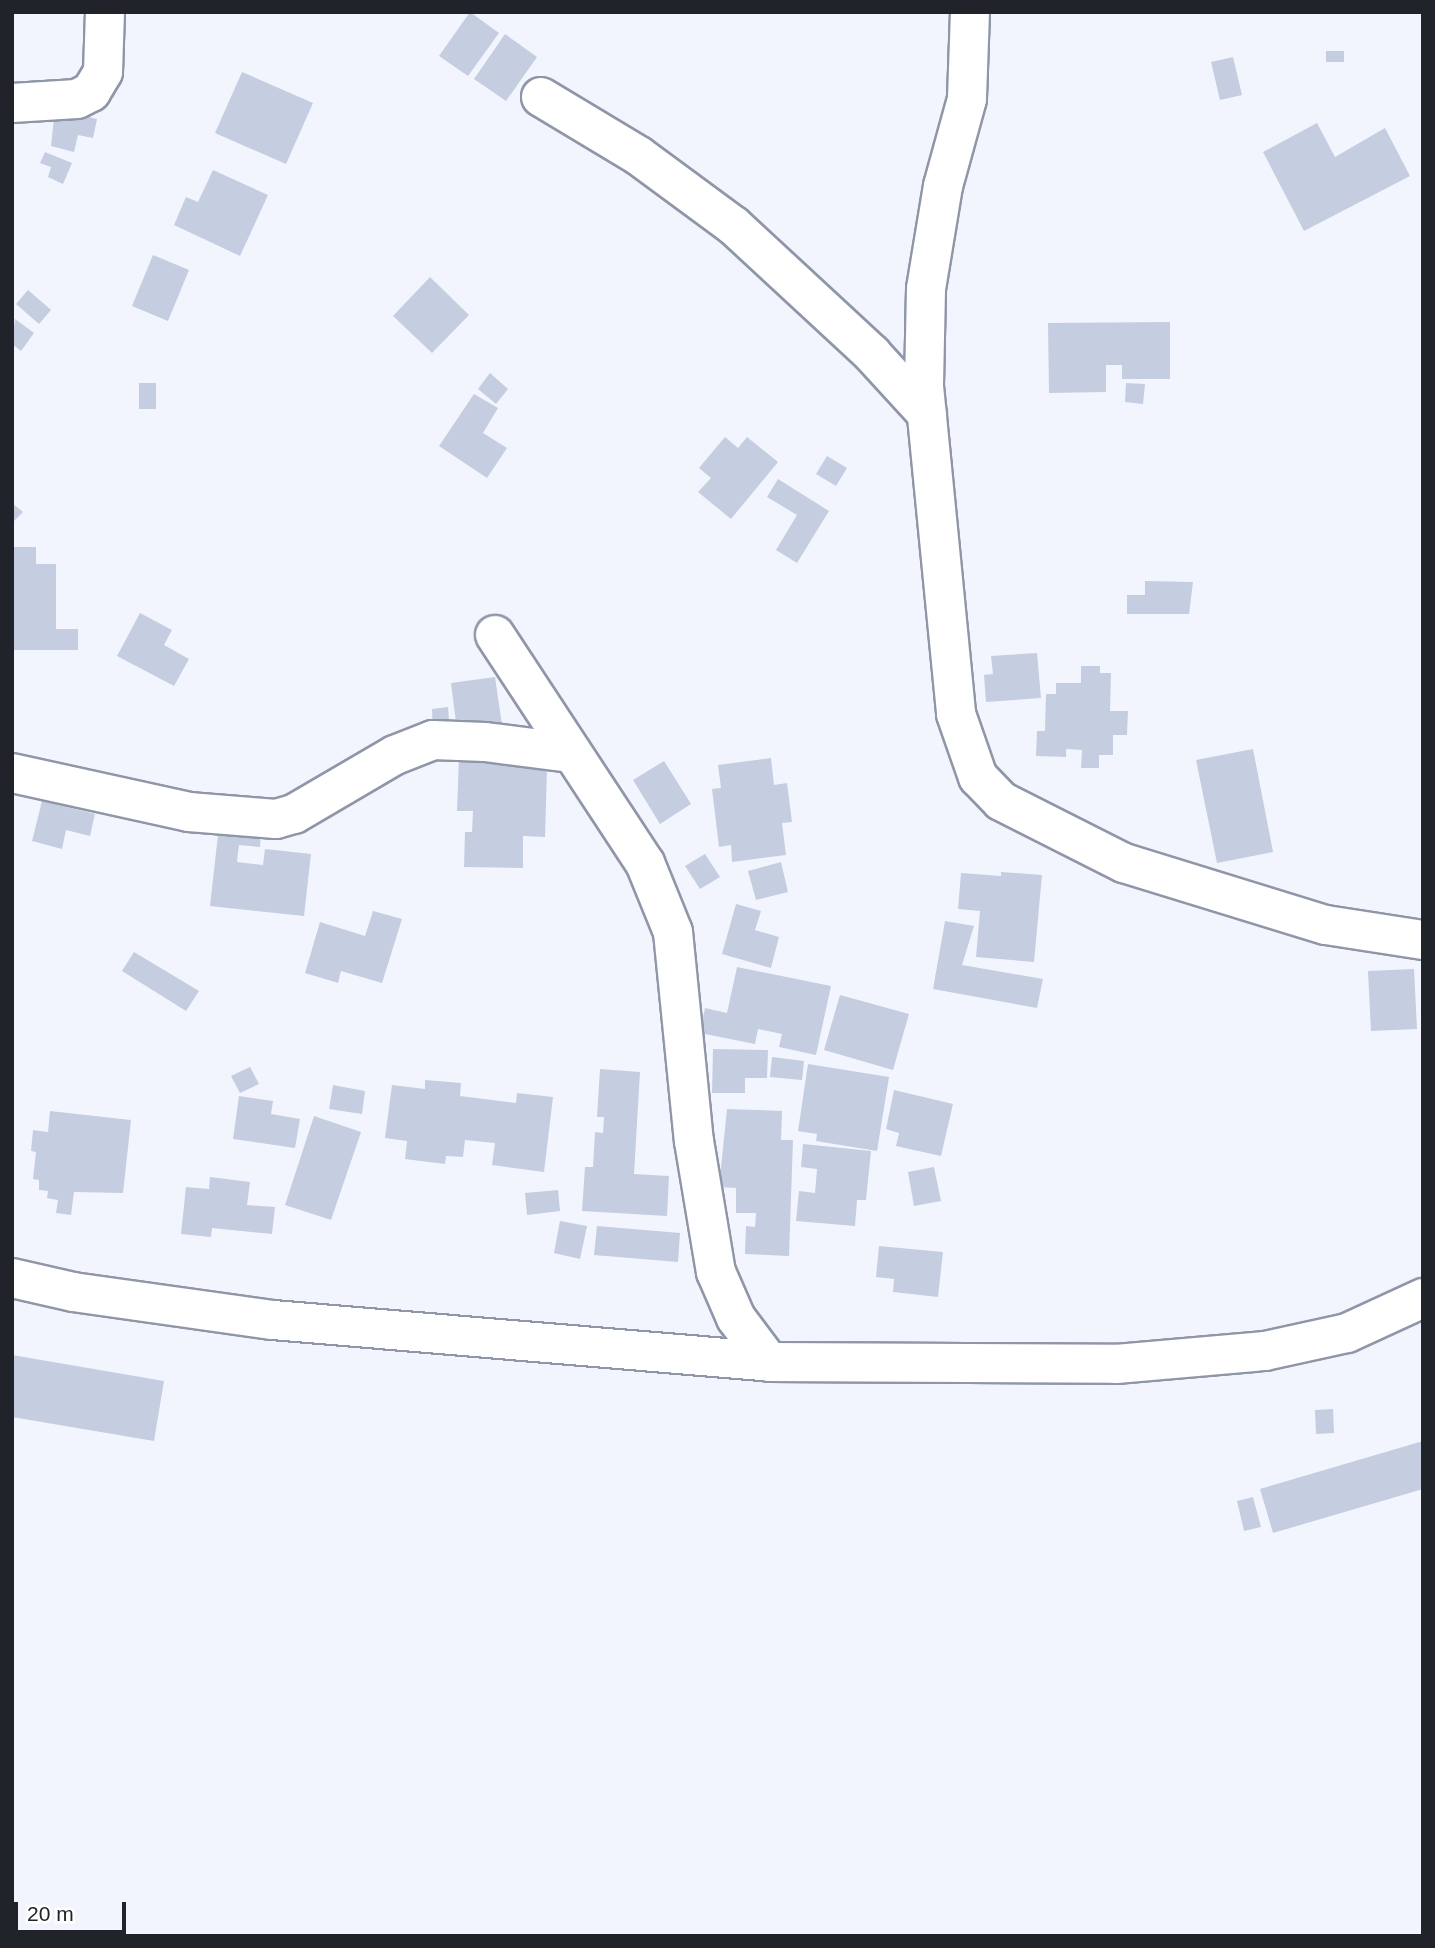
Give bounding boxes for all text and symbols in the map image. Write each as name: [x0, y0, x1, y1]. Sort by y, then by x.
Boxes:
scale bar: [18, 1888, 130, 1932]
text: 20 m: [27, 1902, 74, 1925]

